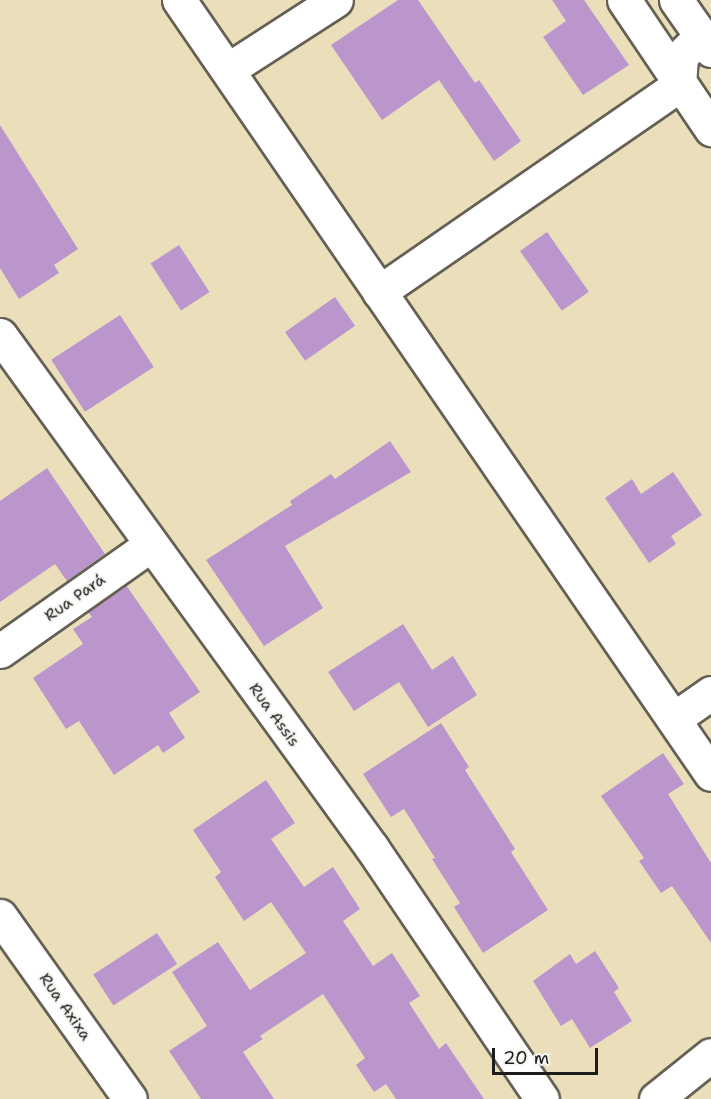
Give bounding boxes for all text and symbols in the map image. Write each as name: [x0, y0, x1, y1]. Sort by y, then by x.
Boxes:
street label: Rua Pará: [41, 570, 109, 626]
street label: Rua Assis: [244, 679, 304, 751]
street label: Rua Axixa: [35, 970, 95, 1044]
scale bar: [495, 1036, 602, 1074]
text: 20 m: [503, 1046, 549, 1070]

